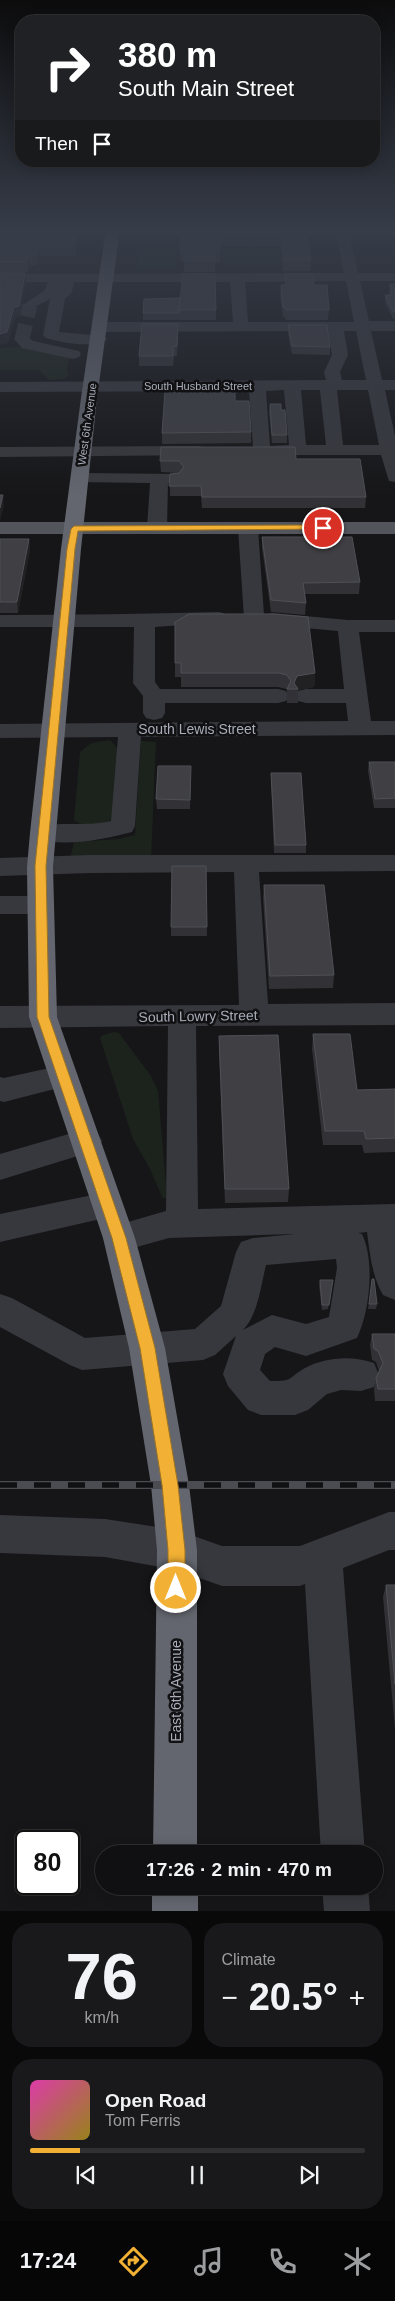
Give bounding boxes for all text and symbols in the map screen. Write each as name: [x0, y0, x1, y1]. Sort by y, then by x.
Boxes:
icon: right: [35, 35, 100, 100]
text: 380 m: [118, 35, 217, 74]
text: South Main Street: [118, 76, 294, 101]
icon: arrive: [88, 130, 116, 158]
text: Then: [35, 133, 78, 154]
street label: South Husband Street: [144, 380, 252, 392]
street label: West 6th Avenue: [75, 382, 99, 466]
pin: [302, 507, 344, 549]
icon: arrive: [309, 514, 337, 542]
street label: South Lewis Street: [138, 721, 256, 737]
street label: South Lowry Street: [138, 1007, 258, 1025]
position arrow: [149, 1561, 201, 1613]
street label: East 6th Avenue: [168, 1640, 184, 1742]
speed limit sign: 80: [15, 1830, 80, 1895]
text: 17:26 · 2 min · 470 m: [146, 1859, 332, 1880]
text: 76: [66, 1940, 138, 2013]
text: Climate: [222, 1951, 276, 1968]
text: 20.5°: [249, 1976, 338, 2018]
text: −: [222, 1982, 238, 2013]
text: +: [349, 1982, 365, 2013]
text: km/h: [84, 2009, 119, 2026]
text: Open Road: [105, 2090, 206, 2111]
text: Tom Ferris: [105, 2112, 181, 2129]
icon: previous: [72, 2161, 100, 2189]
icon: pause: [183, 2161, 211, 2189]
icon: next: [295, 2161, 323, 2189]
icon: directions: [116, 2244, 151, 2279]
icon: music: [191, 2244, 226, 2279]
icon: phone: [265, 2244, 300, 2279]
icon: climate: [340, 2244, 375, 2279]
text: 17:24: [20, 2248, 76, 2273]

